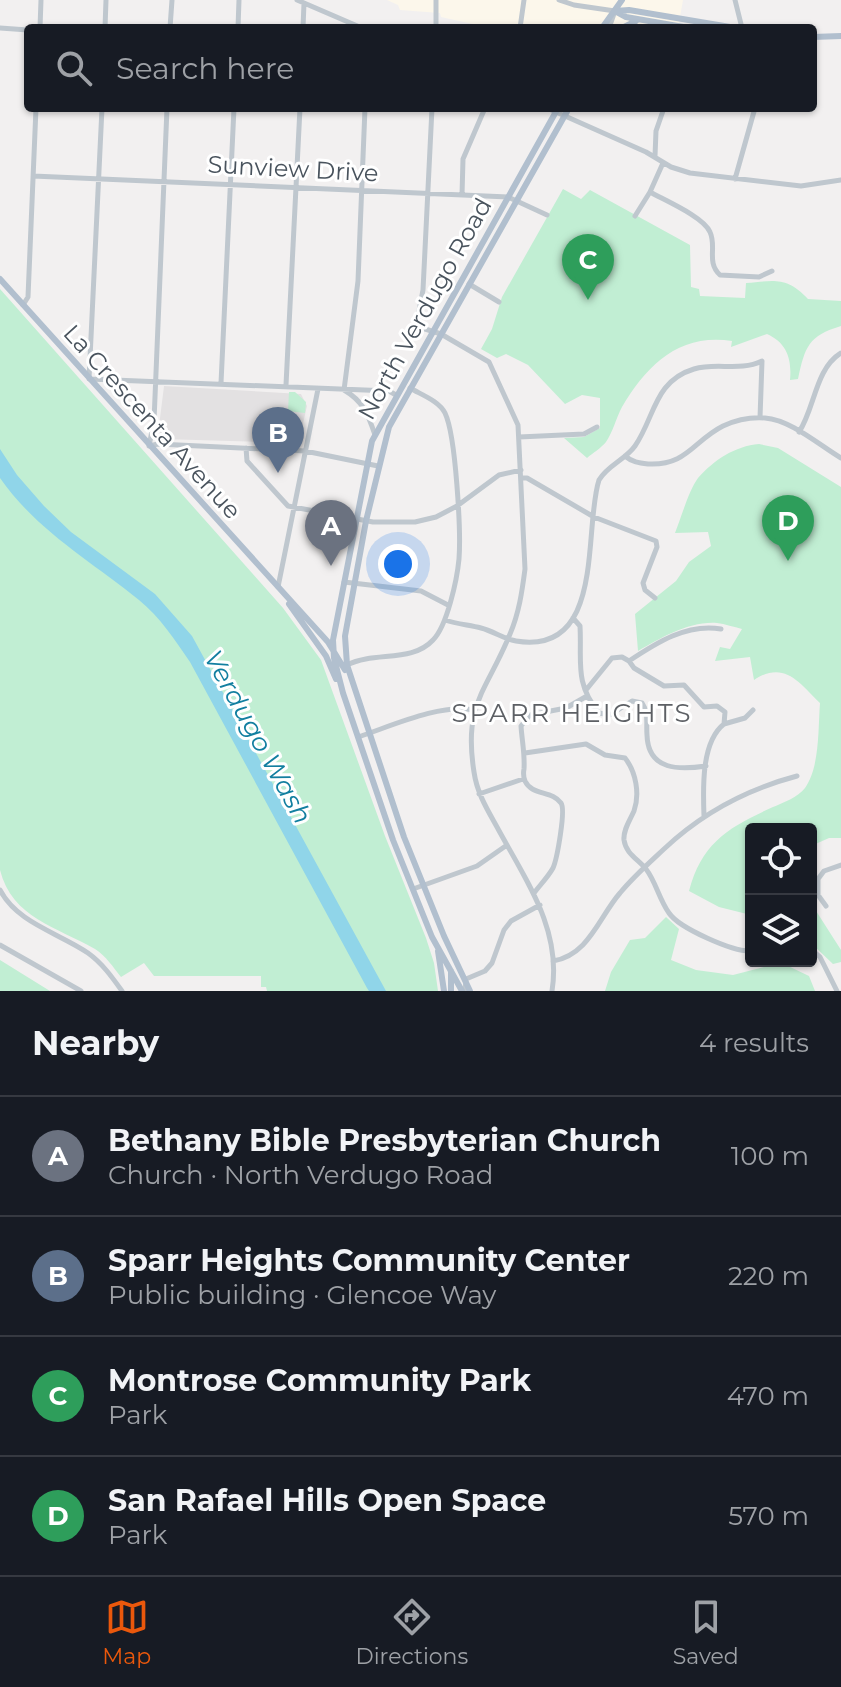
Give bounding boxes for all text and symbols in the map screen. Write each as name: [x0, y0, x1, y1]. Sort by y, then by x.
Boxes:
search box: [24, 24, 817, 112]
icon: search: [52, 46, 96, 90]
text: Search here: [116, 50, 294, 87]
street label: Sunview Drive: [207, 150, 379, 187]
street label: North Verdugo Road: [352, 193, 498, 425]
pin: C: [562, 234, 614, 300]
street label: La Crescenta Avenue: [57, 319, 247, 525]
pin: B: [252, 407, 304, 473]
pin: D: [762, 495, 814, 561]
pin: A: [305, 500, 357, 566]
your location: [378, 544, 418, 584]
water label: Verdugo Wash: [197, 645, 319, 829]
district label: SPARR HEIGHTS: [452, 697, 692, 729]
map controls: [745, 823, 817, 967]
button: locate: [745, 823, 817, 895]
button: layers: [745, 895, 817, 967]
text: Nearby: [32, 1022, 159, 1064]
text: 4 results: [699, 1027, 809, 1059]
text: Bethany Bible Presbyterian Church: [108, 1122, 661, 1159]
text: A: [48, 1140, 68, 1172]
text: 100 m: [731, 1140, 809, 1172]
text: Church · North Verdugo Road: [108, 1159, 494, 1191]
text: Sparr Heights Community Center: [108, 1242, 630, 1279]
text: B: [48, 1260, 68, 1292]
text: 220 m: [728, 1260, 809, 1292]
text: Public building · Glencoe Way: [108, 1279, 496, 1311]
text: Montrose Community Park: [108, 1362, 531, 1399]
text: C: [49, 1380, 67, 1412]
text: 470 m: [727, 1380, 809, 1412]
text: Park: [108, 1399, 167, 1431]
text: San Rafael Hills Open Space: [108, 1482, 546, 1519]
text: D: [47, 1500, 69, 1532]
text: 570 m: [728, 1500, 809, 1532]
text: Park: [108, 1519, 167, 1551]
tab: Map: [102, 1595, 151, 1670]
tab: Directions: [356, 1595, 468, 1670]
tab: Saved: [673, 1595, 739, 1670]

